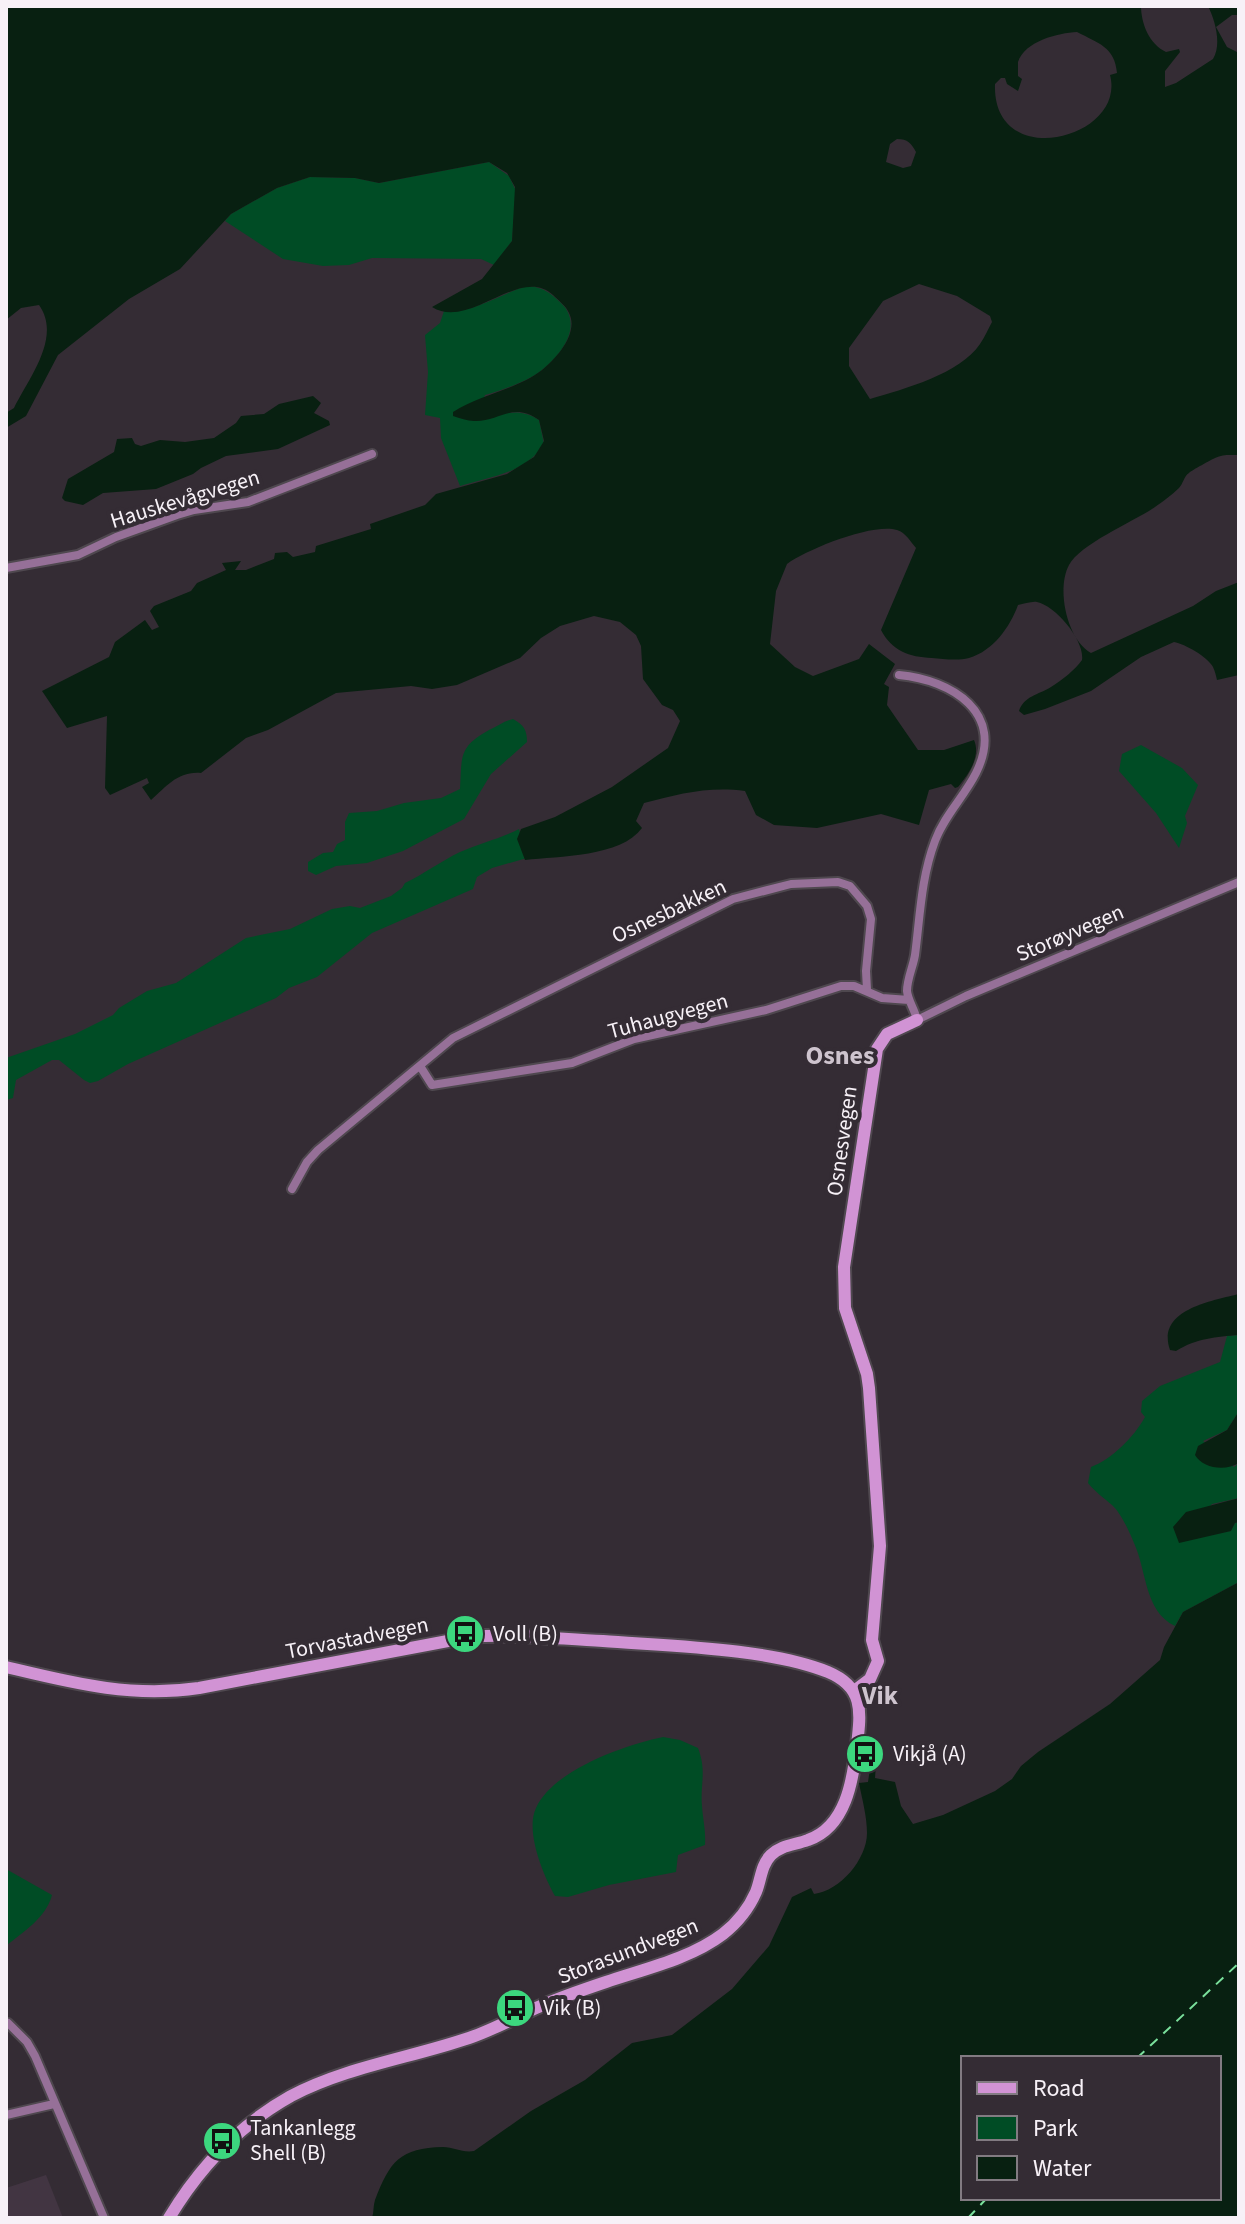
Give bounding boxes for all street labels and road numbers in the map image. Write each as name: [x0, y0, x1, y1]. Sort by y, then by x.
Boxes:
street label: Hauskevågvegen: [106, 461, 264, 537]
street label: Osnesbakken: [606, 870, 732, 952]
street label: Storøyvegen: [1011, 896, 1129, 970]
street label: Tuhaugvegen: [604, 985, 732, 1047]
street label: Osnesvegen: [818, 1084, 866, 1198]
street label: Torvastadvegen: [283, 1608, 431, 1668]
street label: Storasundvegen: [553, 1909, 703, 1993]

